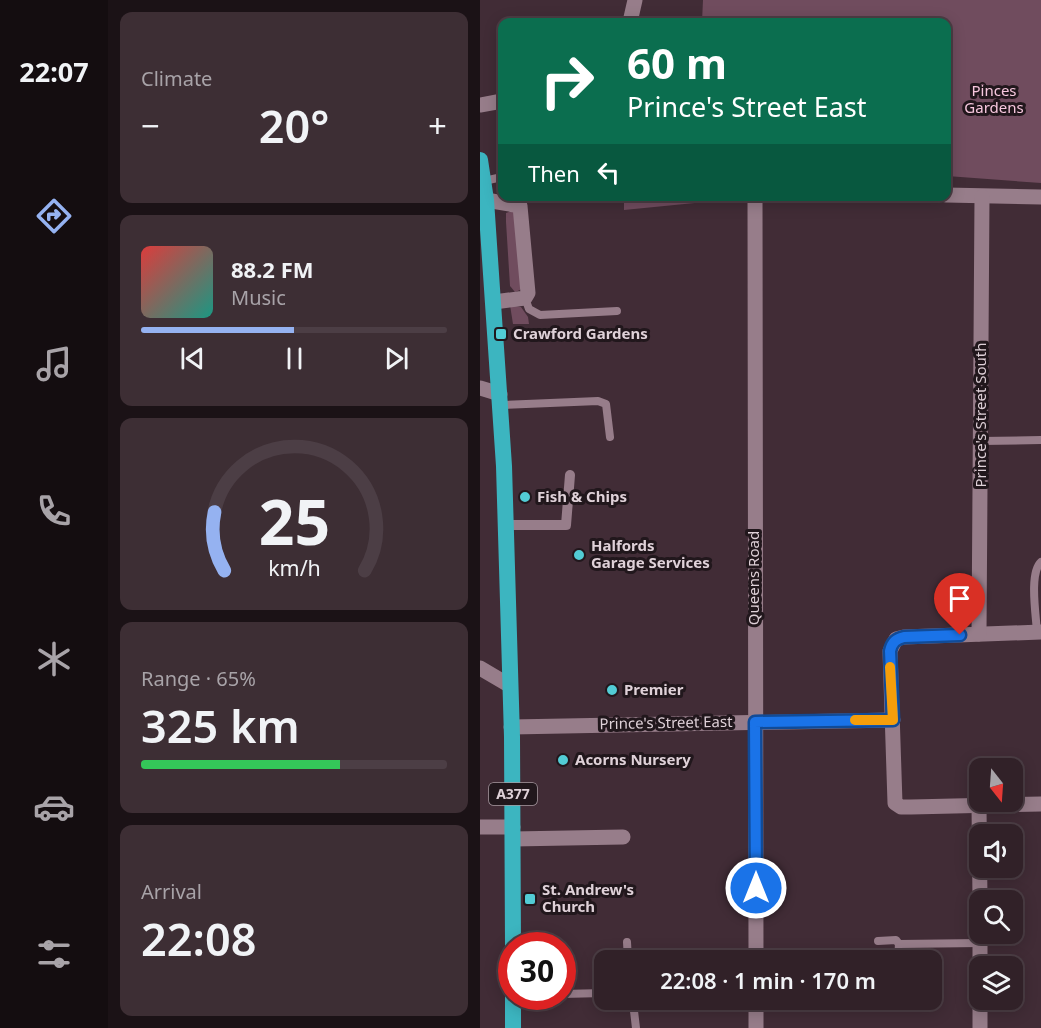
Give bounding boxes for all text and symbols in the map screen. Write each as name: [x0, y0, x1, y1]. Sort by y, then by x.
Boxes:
text: 60 m: [627, 34, 727, 91]
icon: right: [528, 42, 606, 120]
text: 22:07: [19, 53, 89, 90]
text: Climate: [141, 65, 212, 92]
park label: Pinces Gardens: [964, 80, 1024, 117]
text: Prince's Street East: [627, 88, 867, 125]
text: 20°: [259, 95, 329, 156]
text: −: [141, 103, 160, 148]
text: +: [428, 103, 447, 148]
icon: left: [592, 156, 625, 189]
text: Then: [528, 158, 580, 188]
icon: directions: [33, 195, 75, 237]
text: 88.2 FM: [231, 254, 313, 284]
text: Music: [231, 284, 286, 311]
place label: Crawford Gardens: [513, 323, 648, 343]
marker: Crawford Gardens: [494, 327, 508, 341]
icon: previous: [176, 342, 209, 375]
icon: pause: [278, 342, 311, 375]
icon: next: [380, 342, 413, 375]
icon: music: [33, 343, 75, 385]
street label: Prince's Street South: [970, 343, 990, 487]
text: 25: [258, 478, 330, 563]
place label: Fish & Chips: [537, 486, 627, 506]
icon: phone: [33, 490, 75, 532]
marker: Fish & Chips: [518, 490, 532, 504]
street label: Queens Road: [743, 531, 763, 625]
place label: Halfords Garage Services: [591, 535, 710, 572]
marker: Halfords Garage Services: [572, 548, 586, 562]
text: km/h: [268, 553, 320, 582]
pin: [934, 573, 985, 635]
icon: arrive: [943, 582, 976, 615]
icon: climate: [33, 638, 75, 680]
text: Range · 65%: [141, 665, 256, 692]
place label: Premier: [624, 679, 684, 699]
marker: Premier: [605, 683, 619, 697]
text: 325 km: [141, 695, 300, 756]
street label: Prince's Street East: [599, 711, 733, 733]
place label: Acorns Nursery: [575, 749, 691, 769]
marker: Acorns Nursery: [556, 753, 570, 767]
north arrow: [969, 758, 1023, 812]
map controls: [969, 758, 1023, 1010]
road number: A377: [489, 783, 537, 805]
icon: car: [33, 786, 75, 828]
button: sound: [969, 824, 1023, 878]
position arrow: [724, 856, 788, 920]
text: Arrival: [141, 878, 202, 905]
place label: St. Andrew's Church: [542, 879, 634, 916]
button: search: [969, 890, 1023, 944]
marker: St. Andrew's Church: [523, 892, 537, 906]
text: 22:08: [141, 908, 256, 969]
speed limit sign: 30: [498, 932, 576, 1010]
icon: filters: [33, 933, 75, 975]
button: layers: [969, 956, 1023, 1010]
text: 22:08 · 1 min · 170 m: [660, 965, 876, 995]

